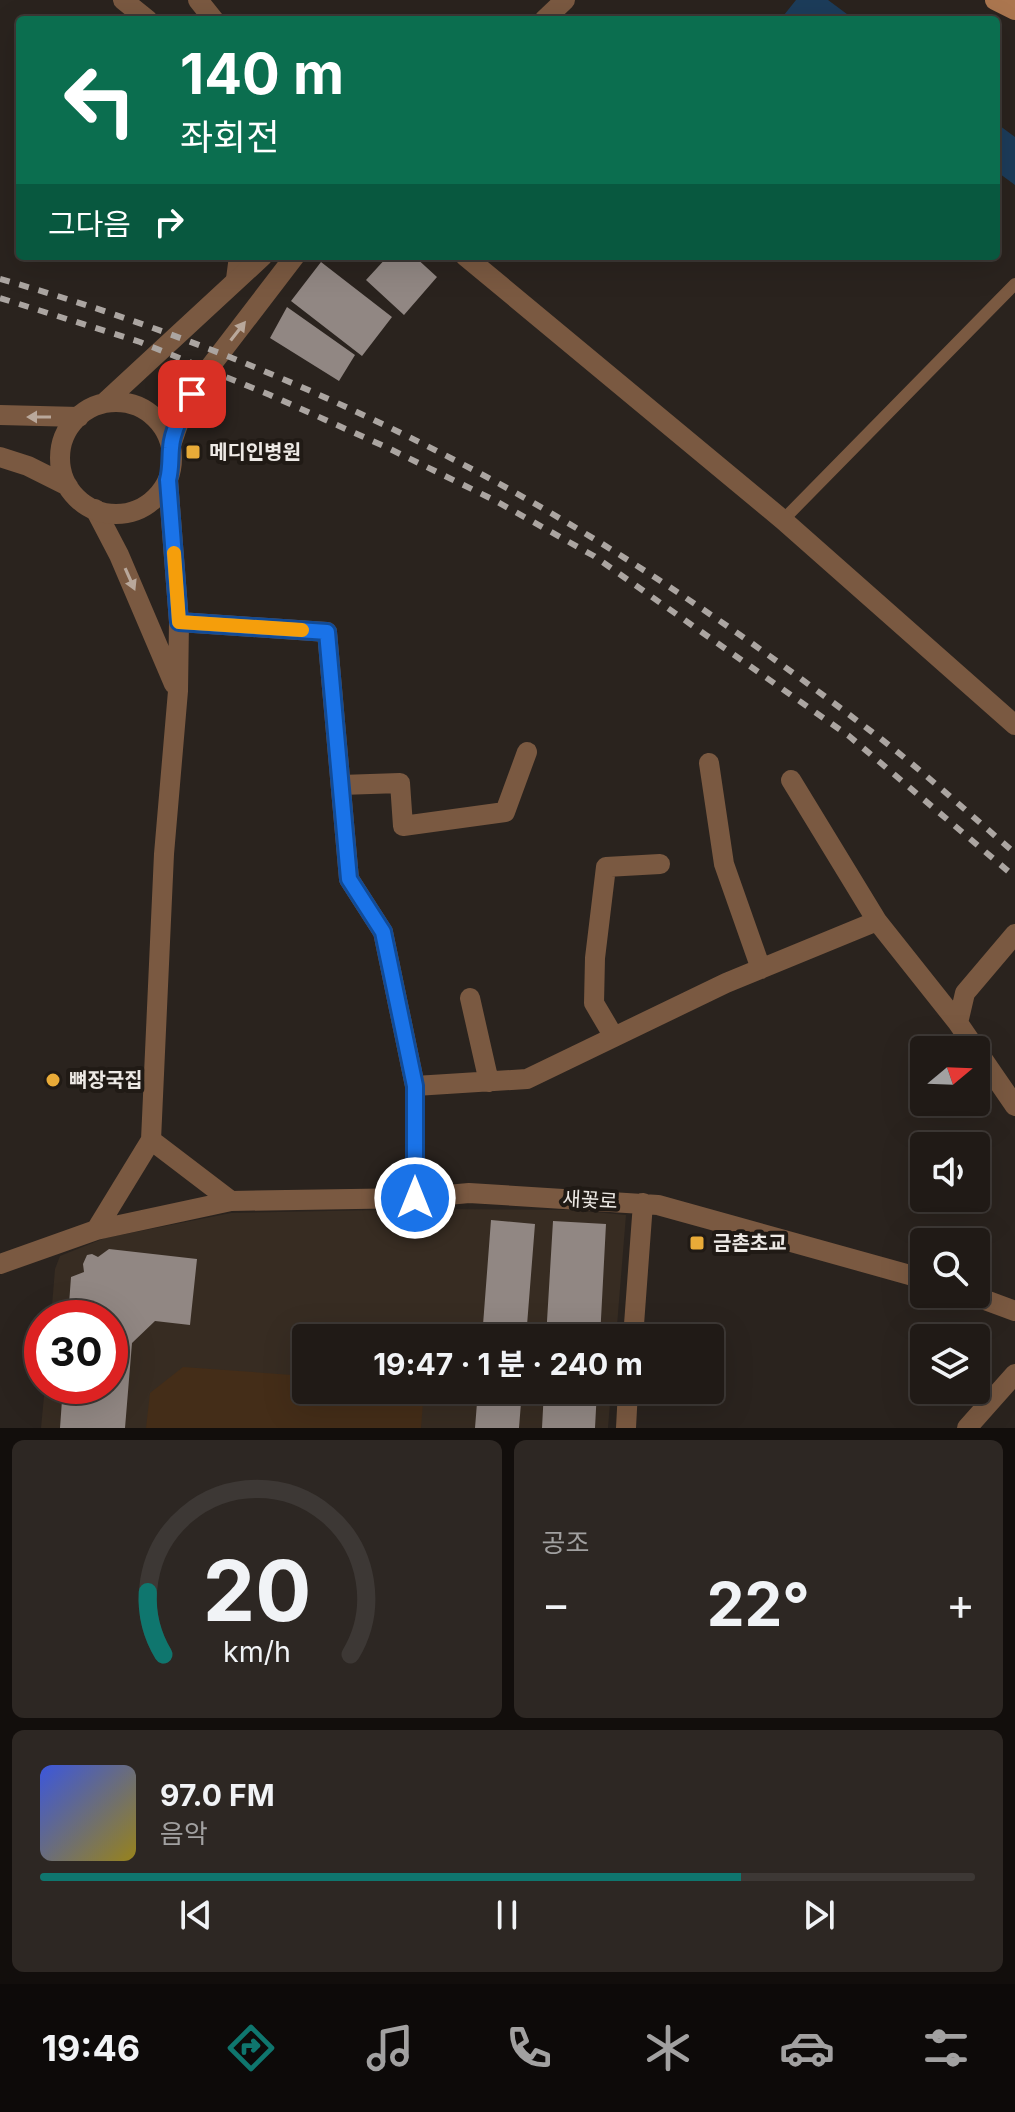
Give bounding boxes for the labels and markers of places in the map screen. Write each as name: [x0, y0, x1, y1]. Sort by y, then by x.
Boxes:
pin: [158, 360, 226, 428]
place label: 메디인병원: [209, 440, 301, 464]
marker: 메디인병원: [184, 443, 202, 461]
place label: 뼈장국집: [69, 1068, 143, 1092]
marker: 뼈장국집: [44, 1071, 62, 1089]
place label: 금촌초교: [713, 1231, 787, 1255]
marker: 금촌초교: [688, 1234, 706, 1252]

